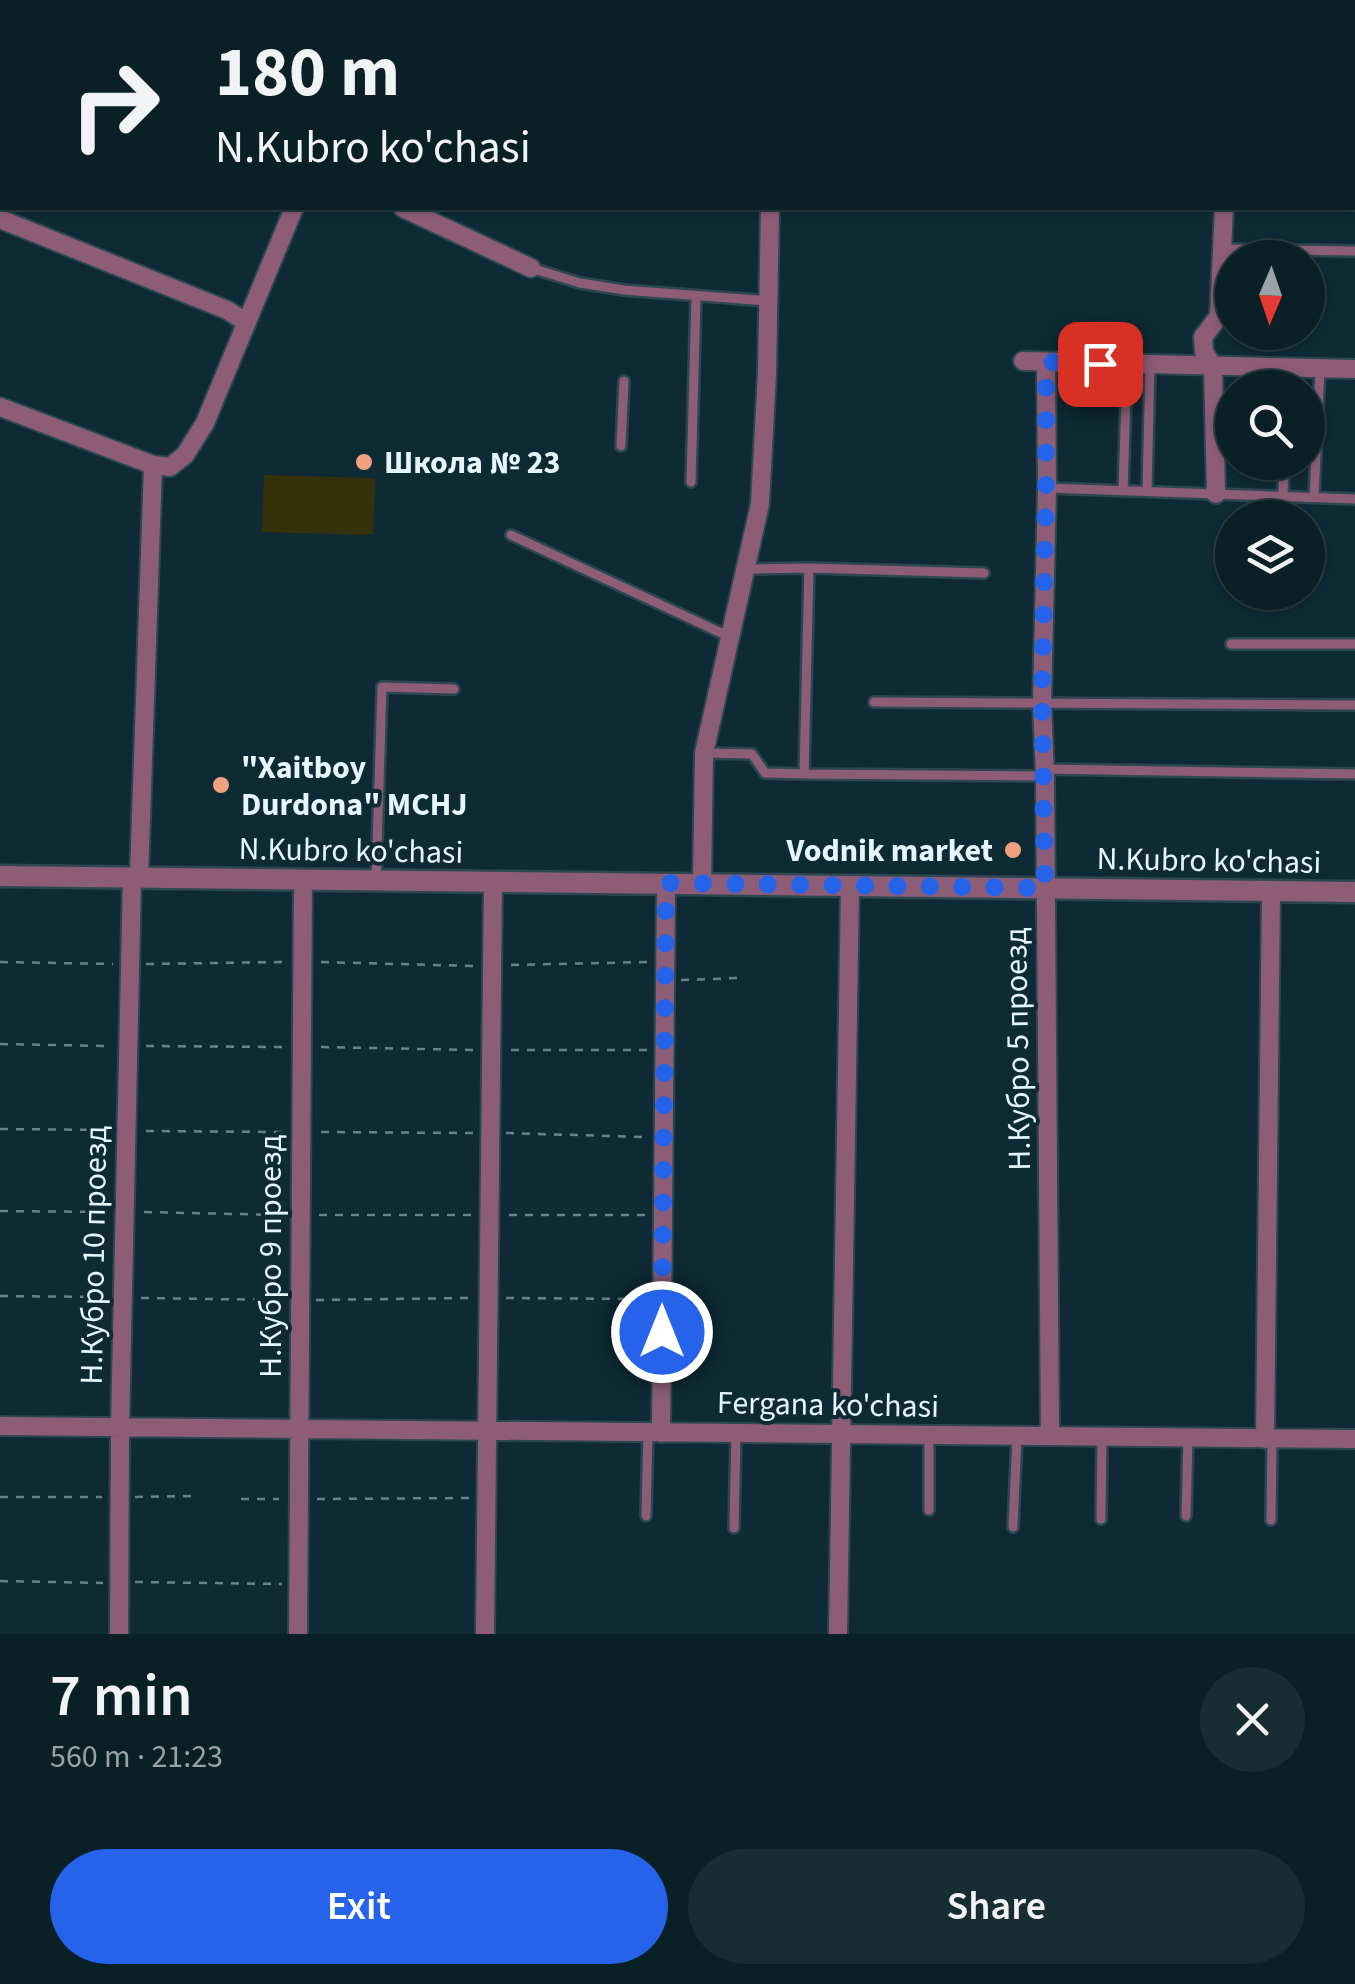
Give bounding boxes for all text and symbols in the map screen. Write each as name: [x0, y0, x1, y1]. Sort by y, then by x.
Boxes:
text: 180 m: [215, 23, 400, 123]
icon: right: [50, 40, 180, 170]
text: N.Kubro ko'chasi: [215, 116, 531, 180]
north arrow: [1215, 240, 1325, 350]
map controls: [1215, 240, 1325, 610]
pin: [1058, 322, 1143, 407]
icon: arrive: [1073, 337, 1128, 392]
button: search: [1215, 370, 1325, 480]
place label: Школа № 23: [384, 440, 560, 486]
marker: Школа № 23: [353, 451, 375, 473]
button: layers: [1215, 500, 1325, 610]
place label: "Xaitboy Durdona" MCHJ: [241, 745, 468, 828]
marker: "Xaitboy Durdona" MCHJ: [210, 774, 232, 796]
street label: N.Kubro ko'chasi: [238, 826, 464, 876]
place label: Vodnik market: [785, 828, 993, 874]
street label: N.Kubro ko'chasi: [1096, 836, 1322, 886]
marker: Vodnik market: [1002, 839, 1024, 861]
street label: Н.Кубро 5 проезд: [993, 927, 1043, 1171]
street label: Н.Кубро 10 проезд: [69, 1125, 119, 1385]
street label: Н.Кубро 9 проезд: [248, 1134, 294, 1378]
position arrow: [610, 1280, 714, 1384]
street label: Fergana ko'chasi: [717, 1380, 939, 1430]
text: 7 min: [50, 1654, 193, 1739]
button: close: [1200, 1667, 1305, 1772]
text: 560 m · 21:23: [50, 1734, 223, 1780]
button: Exit: [50, 1849, 668, 1964]
button: Share: [688, 1849, 1305, 1964]

